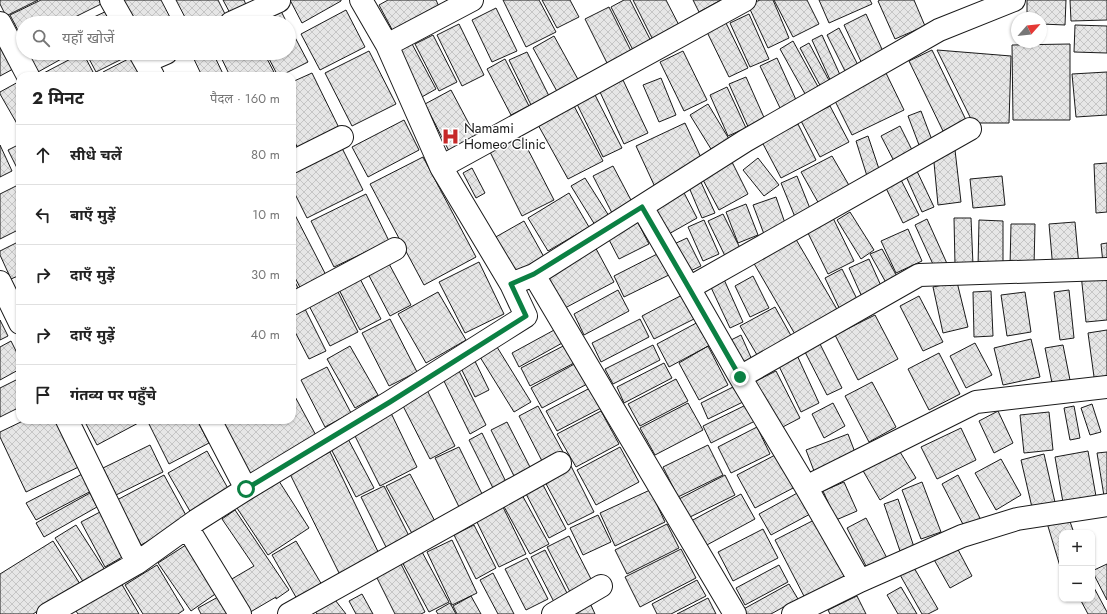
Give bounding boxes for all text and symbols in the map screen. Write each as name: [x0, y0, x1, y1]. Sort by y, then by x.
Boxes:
north arrow: [1011, 12, 1047, 48]
search box: [16, 16, 296, 60]
icon: search: [30, 27, 52, 49]
text: यहाँ खोजें: [62, 27, 114, 49]
text: 2 मिनट: [32, 86, 84, 110]
text: पैदल · 160 m: [210, 89, 280, 108]
place label: Namami Homeo Clinic: [464, 118, 546, 154]
hospital icon: Namami Homeo Clinic: [441, 126, 461, 146]
icon: ahead: [32, 144, 54, 166]
text: सीधे चलें: [70, 144, 122, 166]
text: 80 m: [251, 145, 280, 164]
icon: left: [32, 204, 54, 226]
text: बाएँ मुड़ें: [70, 204, 116, 226]
text: 10 m: [252, 205, 280, 224]
icon: right: [32, 264, 54, 286]
text: दाएँ मुड़ें: [70, 264, 115, 286]
text: 30 m: [251, 265, 280, 284]
icon: right: [32, 324, 54, 346]
text: दाएँ मुड़ें: [70, 324, 115, 346]
text: 40 m: [251, 325, 280, 344]
route end: [731, 368, 749, 386]
icon: arrive: [32, 384, 54, 406]
text: गंतव्य पर पहुँचे: [70, 384, 156, 406]
route start: [237, 480, 255, 498]
map controls: [1059, 530, 1095, 602]
button: +: [1059, 530, 1095, 566]
button: −: [1059, 566, 1095, 602]

